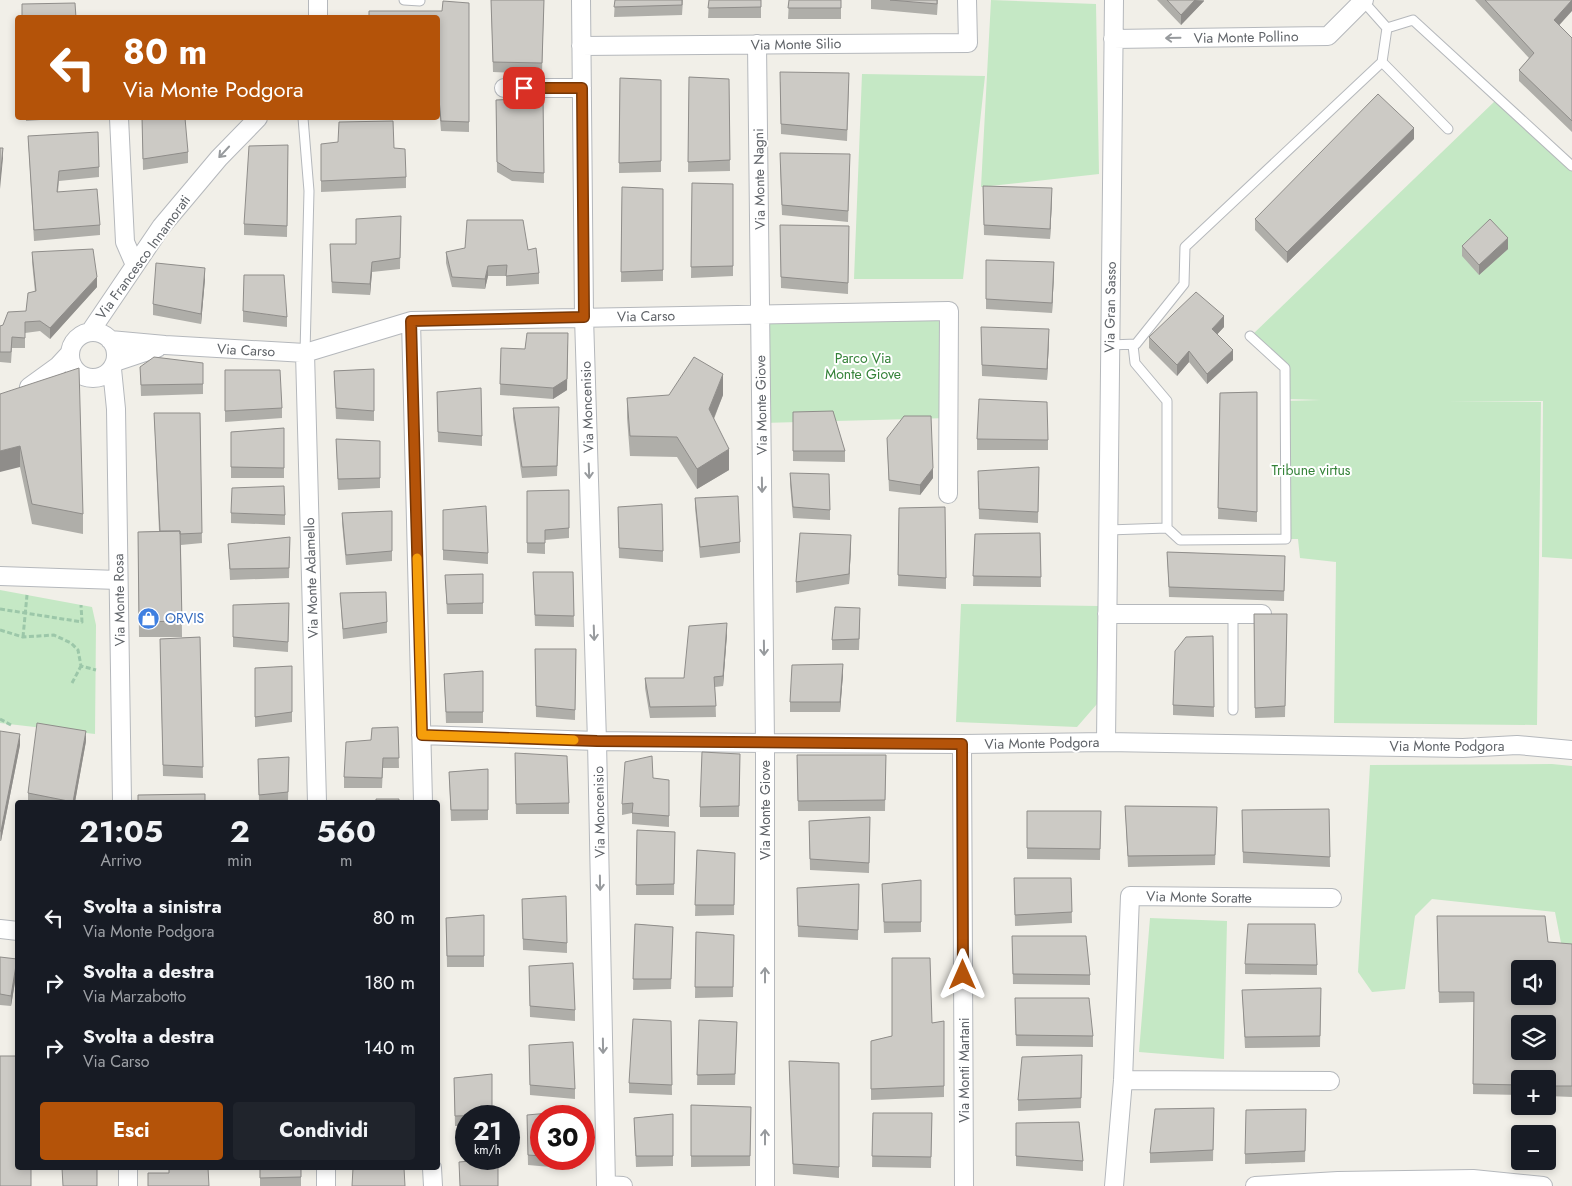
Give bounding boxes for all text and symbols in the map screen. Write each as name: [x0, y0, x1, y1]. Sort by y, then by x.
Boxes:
street label: Via Monte Pollino: [1193, 26, 1299, 48]
text: 80 m: [123, 27, 207, 77]
street label: Via Monte Silio: [750, 33, 842, 55]
one-way arrow: [1165, 33, 1182, 43]
icon: left: [40, 35, 105, 100]
pin: [503, 67, 545, 109]
text: Via Monte Podgora: [123, 73, 304, 105]
icon: arrive: [510, 74, 538, 102]
street label: Via Monte Nagni: [748, 128, 770, 230]
one-way arrow: [218, 146, 230, 159]
street label: Via Francesco Innamorati: [91, 191, 195, 323]
street label: Via Gran Sasso: [1099, 261, 1121, 353]
street label: Via Carso: [617, 305, 676, 327]
street label: Via Carso: [216, 338, 276, 362]
park label: Parco Via Monte Giove: [825, 348, 901, 384]
street label: Via Monte Giove: [750, 355, 772, 455]
street label: Via Moncenisio: [575, 360, 599, 453]
park label: Tribune virtus: [1272, 460, 1351, 480]
one-way arrow: [584, 462, 594, 479]
one-way arrow: [757, 477, 767, 493]
street label: Via Monte Adamello: [299, 517, 323, 639]
street label: Via Monte Rosa: [108, 553, 130, 647]
shop icon: ORVIS: [137, 606, 161, 630]
place label: ORVIS: [165, 608, 205, 628]
one-way arrow: [589, 625, 599, 641]
one-way arrow: [759, 640, 769, 656]
street label: Via Monte Podgora: [984, 732, 1100, 754]
street label: Via Monte Podgora: [1390, 736, 1504, 756]
street label: Via Monte Giove: [755, 760, 775, 860]
street label: Via Moncenisio: [588, 765, 610, 858]
text: 21:05: [79, 810, 163, 853]
text: 2: [230, 810, 250, 853]
text: 560: [316, 810, 376, 853]
text: Arrivo: [101, 849, 142, 872]
text: min: [227, 849, 252, 872]
text: m: [340, 849, 352, 872]
one-way arrow: [595, 875, 605, 891]
street label: Via Monte Soratte: [1146, 886, 1252, 908]
text: Svolta a sinistra: [83, 893, 222, 920]
icon: left: [40, 904, 68, 932]
text: 80 m: [373, 904, 415, 931]
text: Via Monte Podgora: [83, 920, 214, 943]
position arrow: [936, 948, 988, 1000]
text: Svolta a destra: [83, 958, 214, 985]
map controls: [1511, 960, 1556, 1170]
button: sound: [1511, 960, 1556, 1005]
one-way arrow: [760, 967, 770, 984]
icon: right: [40, 969, 68, 997]
text: 180 m: [364, 969, 415, 996]
text: Via Marzabotto: [83, 985, 186, 1008]
button: layers: [1511, 1015, 1556, 1060]
street label: Via Monti Martani: [954, 1017, 974, 1123]
text: Svolta a destra: [83, 1023, 214, 1050]
icon: right: [40, 1034, 68, 1062]
text: 140 m: [363, 1034, 415, 1061]
one-way arrow: [599, 1038, 608, 1054]
text: Via Carso: [83, 1050, 150, 1073]
button: +: [1511, 1070, 1556, 1115]
button: Esci: [40, 1102, 223, 1160]
button: Condividi: [233, 1102, 415, 1160]
speed limit sign: 30: [530, 1105, 595, 1170]
text: 21: [473, 1113, 502, 1149]
button: −: [1511, 1125, 1556, 1170]
one-way arrow: [760, 1130, 770, 1146]
text: km/h: [474, 1141, 501, 1159]

